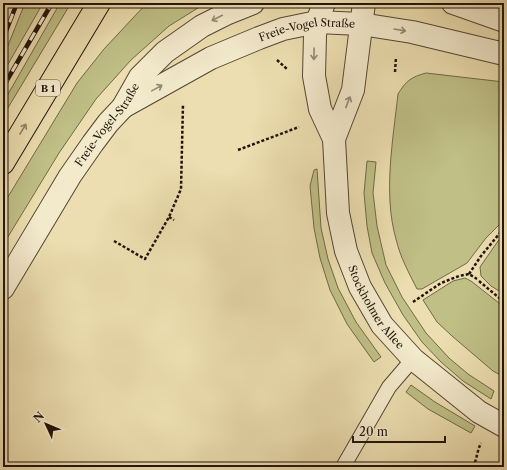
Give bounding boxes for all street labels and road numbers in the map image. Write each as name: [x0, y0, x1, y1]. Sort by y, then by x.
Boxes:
street label: Freie-Vogel Straße: [257, 15, 355, 45]
road number: B 1: [36, 80, 60, 96]
street label: Freie-Vogel-Straße: [72, 80, 142, 169]
street label: Stockholmer Allee: [345, 263, 407, 352]

